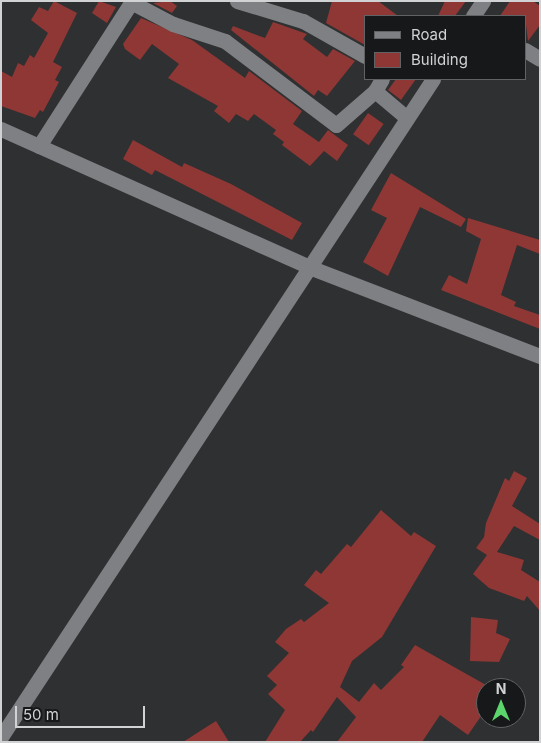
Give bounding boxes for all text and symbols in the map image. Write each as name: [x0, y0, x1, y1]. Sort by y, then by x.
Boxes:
legend: [364, 15, 526, 80]
text: Road: [411, 25, 447, 44]
text: Building: [411, 50, 468, 69]
north arrow: [476, 678, 526, 728]
text: N: [496, 680, 506, 697]
scale bar: [18, 696, 148, 728]
text: 50 m: [23, 705, 59, 724]

